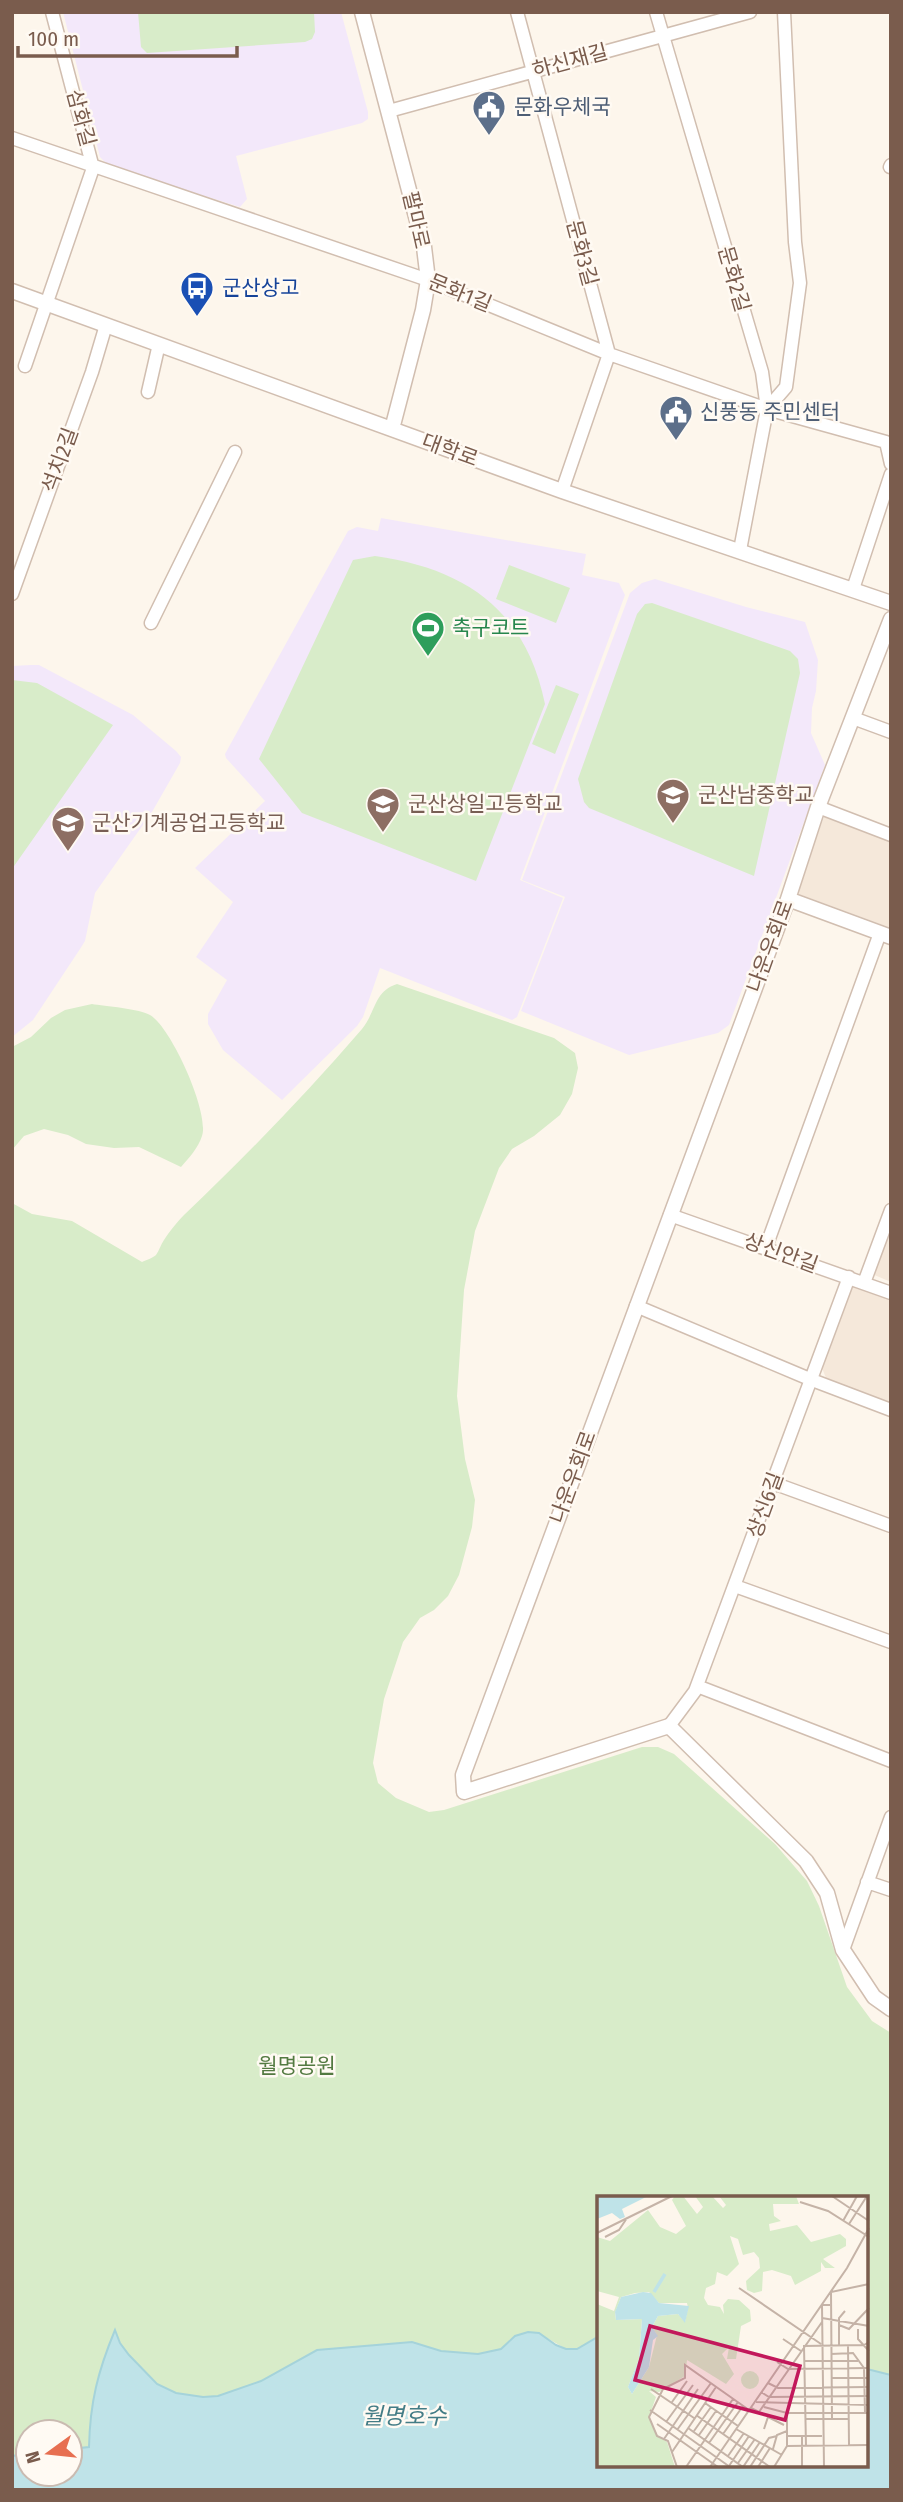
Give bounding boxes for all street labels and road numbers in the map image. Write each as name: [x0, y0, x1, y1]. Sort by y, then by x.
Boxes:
street label: 하신재길: [529, 38, 611, 84]
street label: 삼화길: [61, 87, 101, 149]
street label: 팔마로: [397, 189, 435, 251]
street label: 문화3길: [561, 217, 603, 289]
street label: 문화2길: [712, 243, 756, 315]
street label: 문화1길: [424, 269, 496, 317]
street label: 석치2길: [36, 424, 84, 496]
street label: 대학로: [418, 428, 482, 472]
street label: 나운우회로: [741, 896, 799, 996]
street label: 상신안길: [740, 1228, 822, 1278]
street label: 나운우회로: [544, 1427, 602, 1527]
street label: 상신6길: [741, 1468, 789, 1542]

